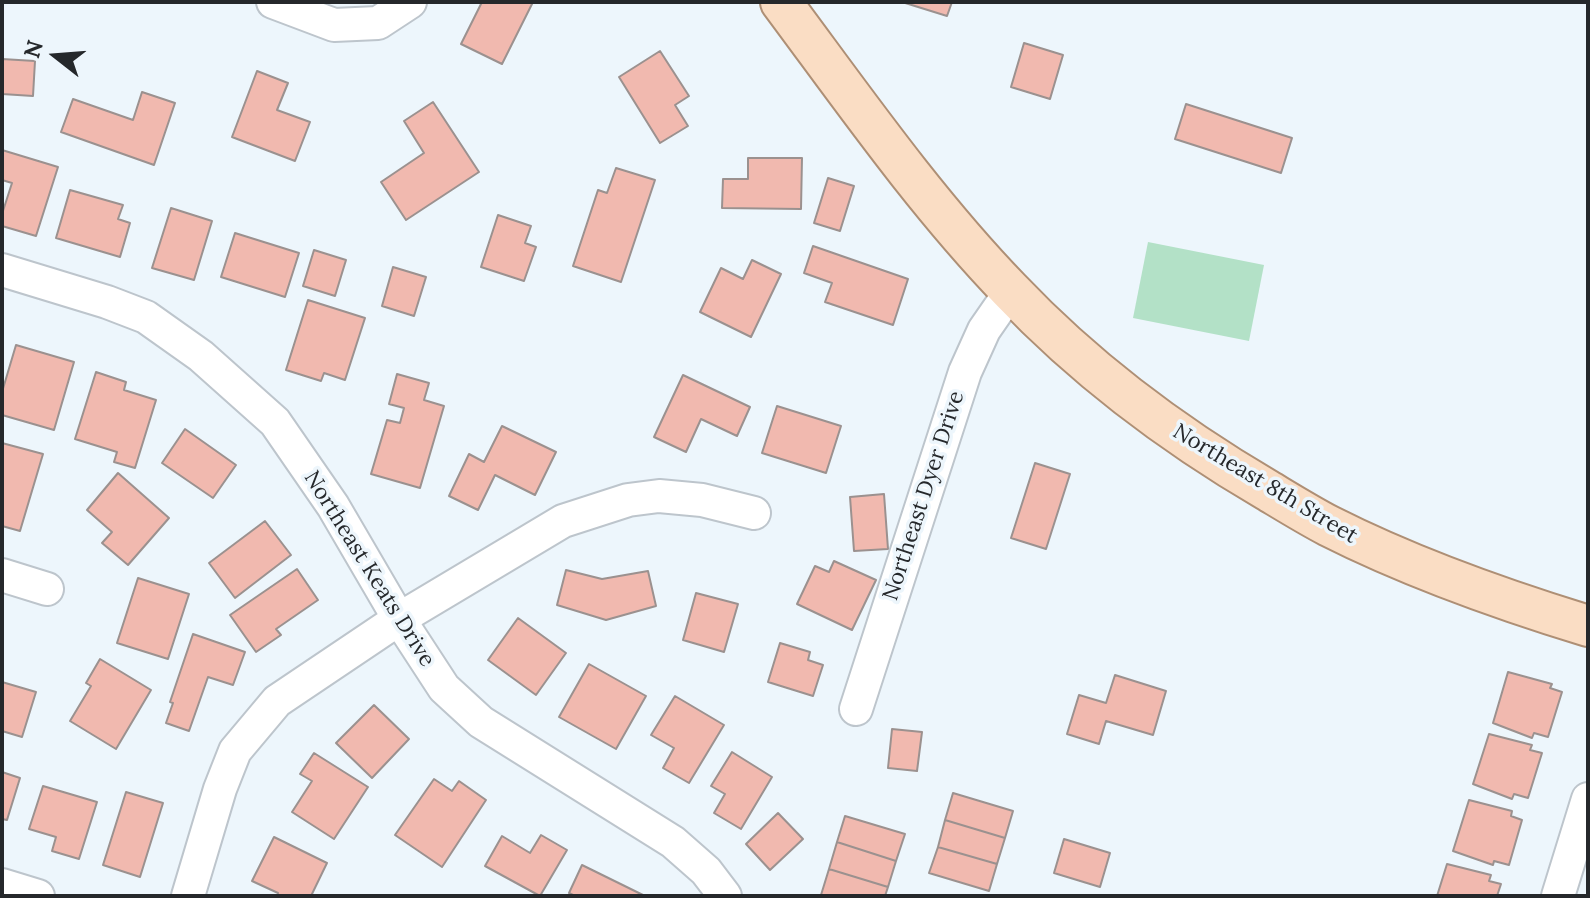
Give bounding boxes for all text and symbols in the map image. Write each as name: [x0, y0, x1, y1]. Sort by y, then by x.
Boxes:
north arrow: [16, 16, 96, 96]
text: N: [17, 37, 49, 61]
street label: Northeast Dyer Drive: [878, 388, 970, 604]
street label: Northeast 8th Street: [1168, 418, 1362, 550]
street label: Northeast Keats Drive: [298, 466, 440, 672]

